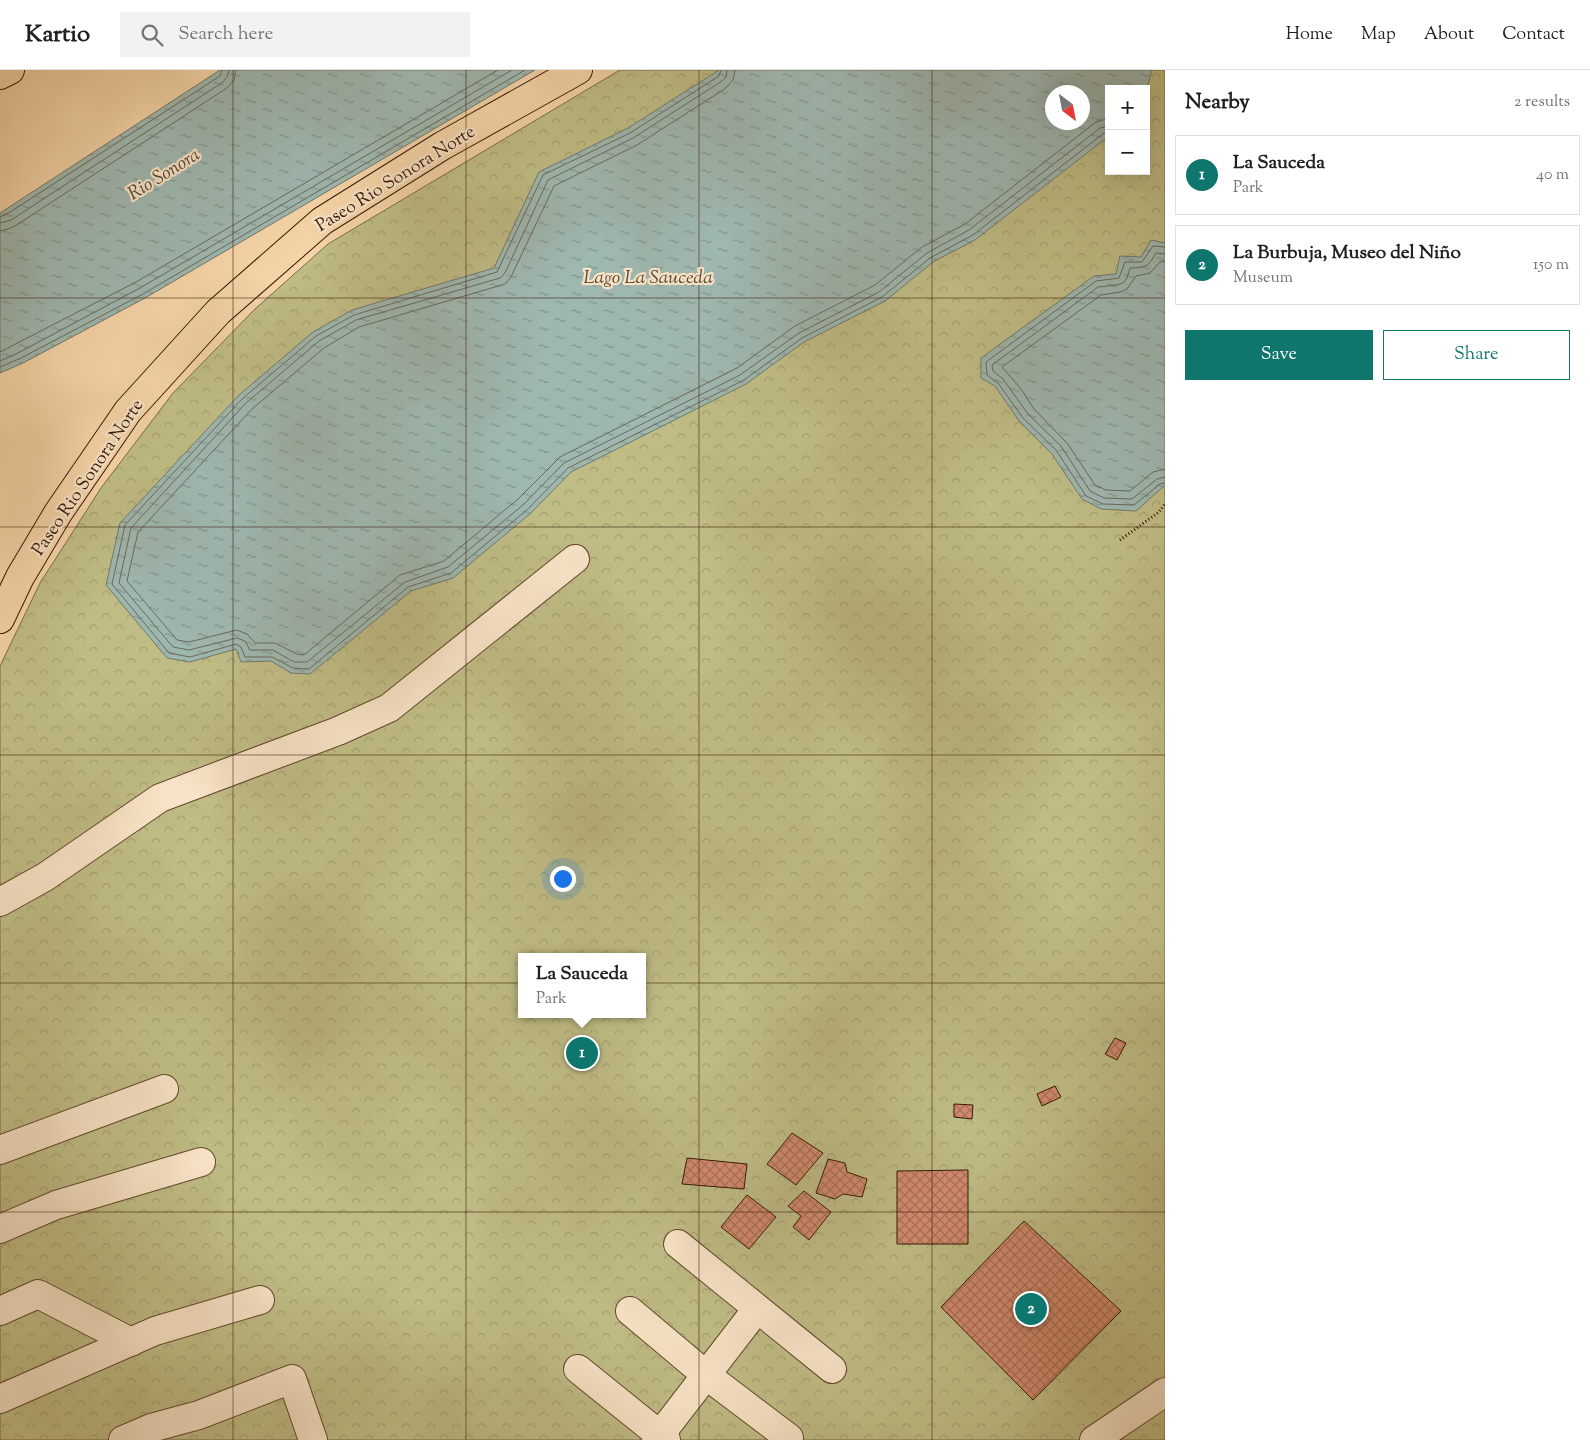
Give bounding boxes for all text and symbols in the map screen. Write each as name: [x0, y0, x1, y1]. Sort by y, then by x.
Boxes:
search box: [120, 12, 470, 57]
text: Kartio: [25, 18, 90, 52]
icon: search: [138, 21, 166, 49]
text: Search here: [178, 21, 273, 48]
text: Home: [1286, 22, 1333, 48]
text: Map: [1361, 22, 1396, 48]
text: About: [1424, 22, 1474, 48]
text: Contact: [1502, 22, 1565, 48]
north arrow: [1045, 85, 1090, 130]
map controls: [1105, 85, 1150, 175]
button: +: [1105, 85, 1150, 130]
text: Nearby: [1185, 88, 1250, 118]
text: 2 results: [1514, 91, 1570, 114]
street label: Paseo Rio Sonora Norte: [311, 120, 481, 239]
button: −: [1105, 130, 1150, 175]
water label: Rio Sonora: [123, 142, 206, 208]
text: La Sauceda: [1233, 150, 1325, 177]
text: 1: [1199, 164, 1205, 187]
text: 40 m: [1536, 164, 1569, 187]
text: Park: [1233, 177, 1264, 200]
text: La Burbuja, Museo del Niño: [1233, 240, 1461, 267]
text: 2: [1198, 254, 1206, 277]
text: 150 m: [1533, 254, 1569, 277]
water label: Lago La Sauceda: [583, 265, 713, 292]
text: Museum: [1233, 267, 1293, 290]
button: Save: [1185, 330, 1373, 380]
button: Share: [1383, 330, 1570, 380]
street label: Paseo Rio Sonora Norte: [26, 395, 151, 562]
your location: [550, 866, 576, 892]
popup: [518, 953, 646, 1018]
text: La Sauceda: [536, 961, 628, 988]
text: Park: [536, 988, 567, 1011]
pin: 1: [566, 1034, 598, 1072]
pin: 2: [1015, 1290, 1047, 1328]

